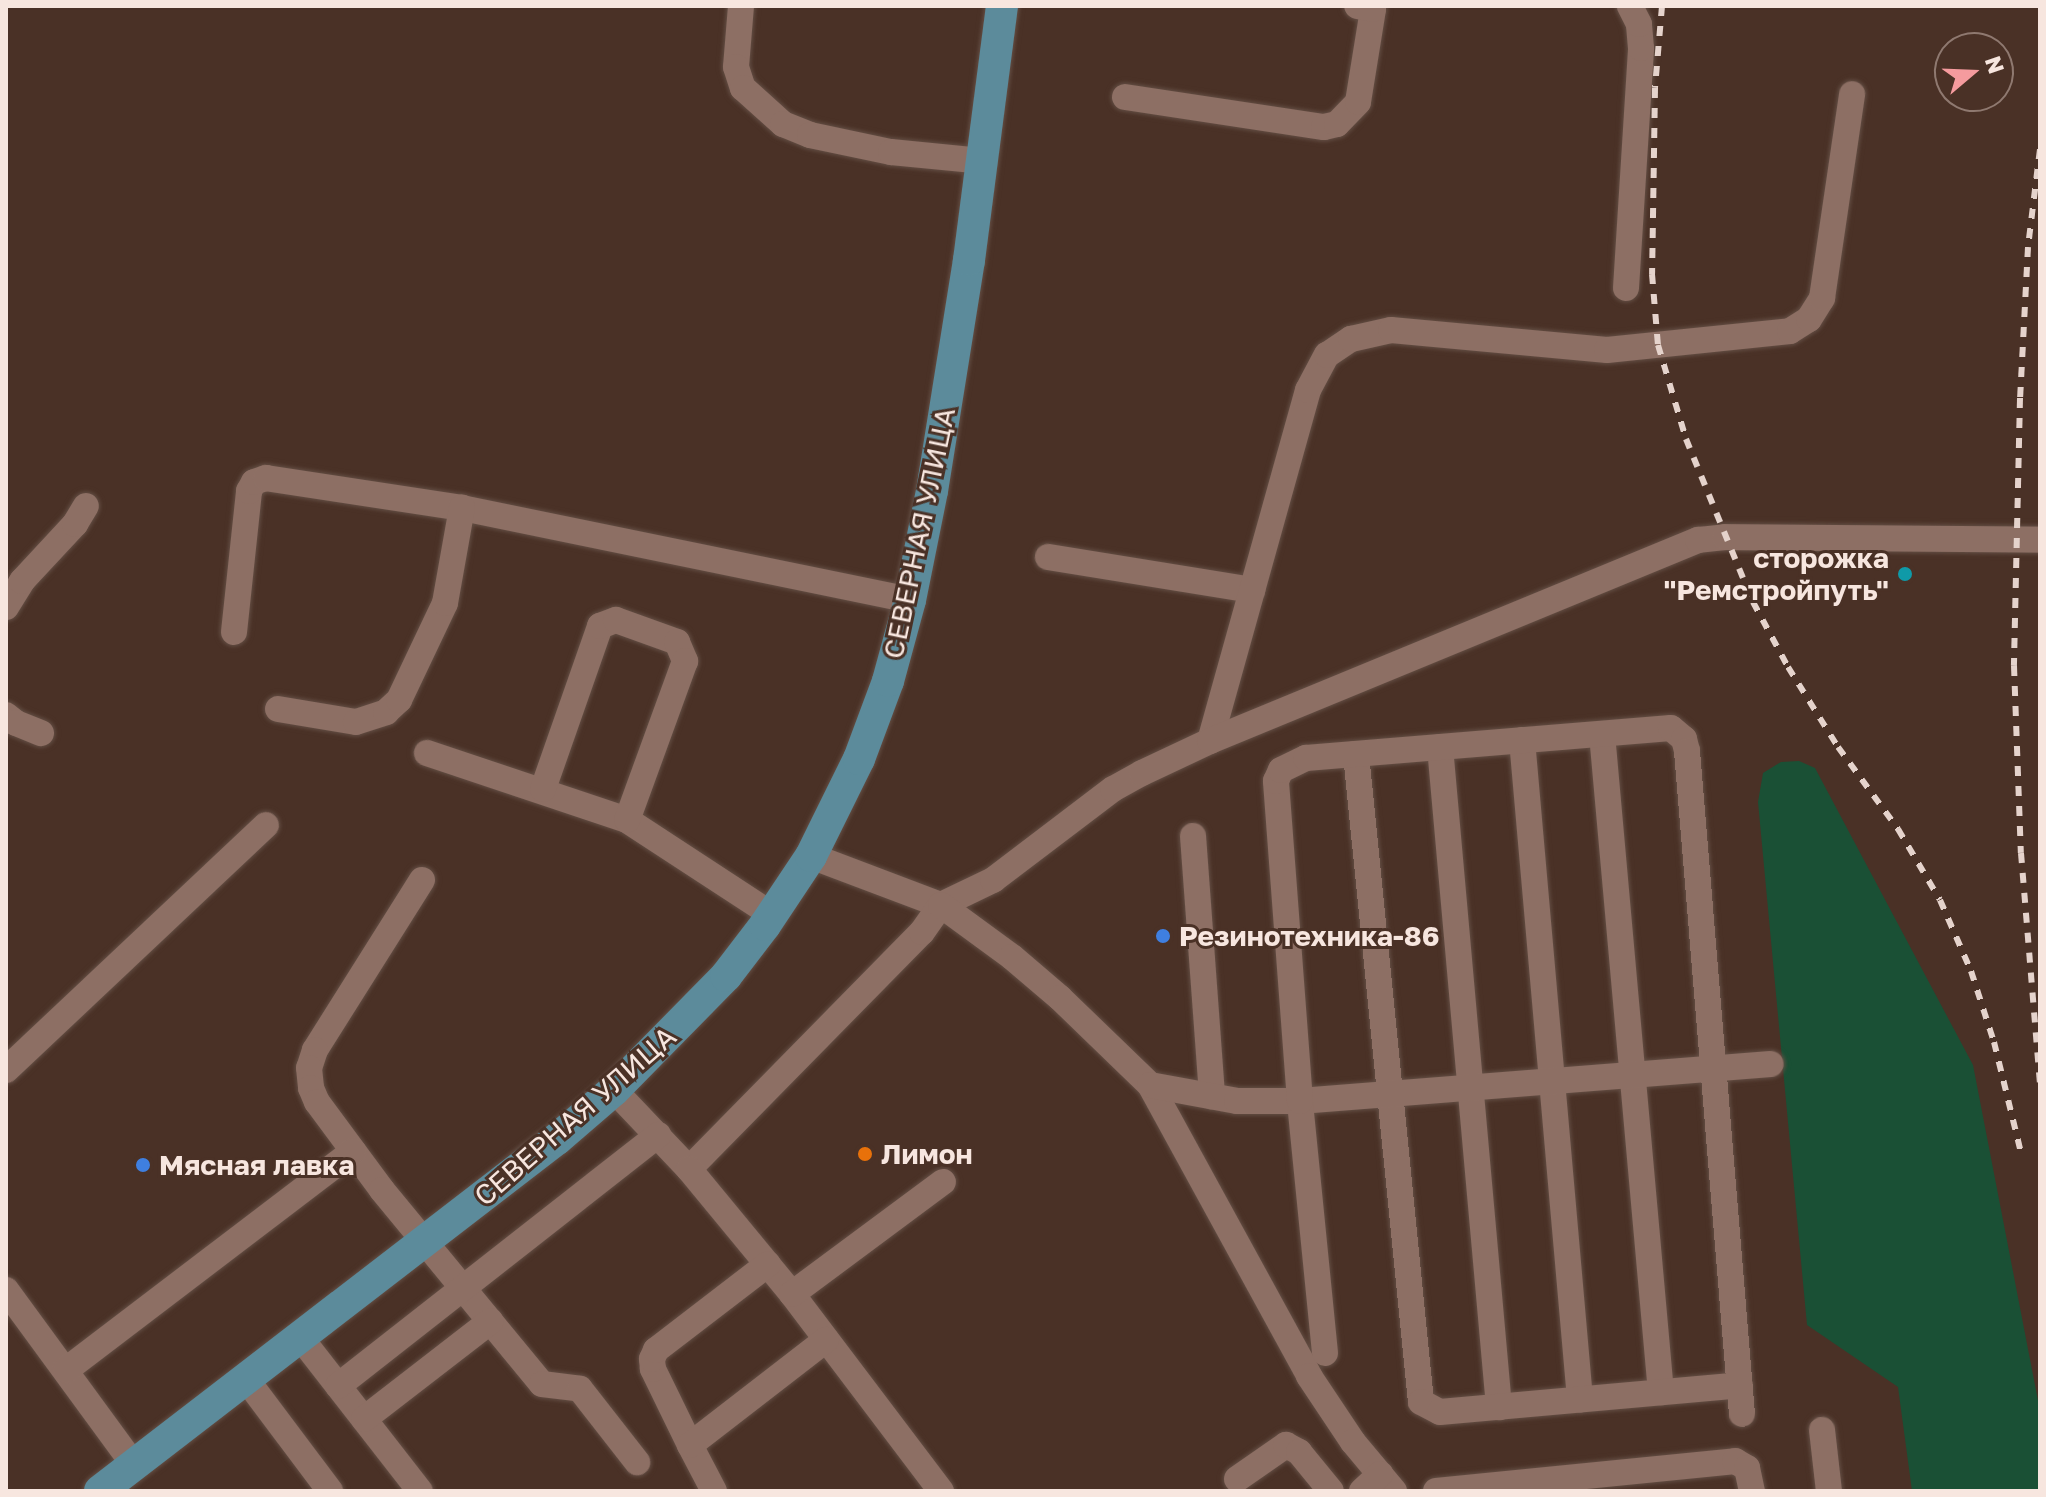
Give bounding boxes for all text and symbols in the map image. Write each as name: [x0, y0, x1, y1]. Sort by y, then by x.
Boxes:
north arrow: [1934, 32, 2014, 112]
text: N: [1980, 52, 2011, 77]
street label: СЕВЕРНАЯ УЛИЦА: [876, 404, 962, 662]
place label: сторожка "Ремстройпуть": [1664, 541, 1889, 607]
marker: сторожка "Ремстройпуть": [1896, 565, 1914, 583]
place label: Резинотехника-86: [1179, 919, 1439, 953]
marker: Резинотехника-86: [1154, 927, 1172, 945]
street label: СЕВЕРНАЯ УЛИЦА: [467, 1019, 683, 1213]
place label: Лимон: [881, 1137, 973, 1171]
marker: Лимон: [856, 1145, 874, 1163]
place label: Мясная лавка: [159, 1148, 354, 1182]
marker: Мясная лавка: [134, 1156, 152, 1174]

